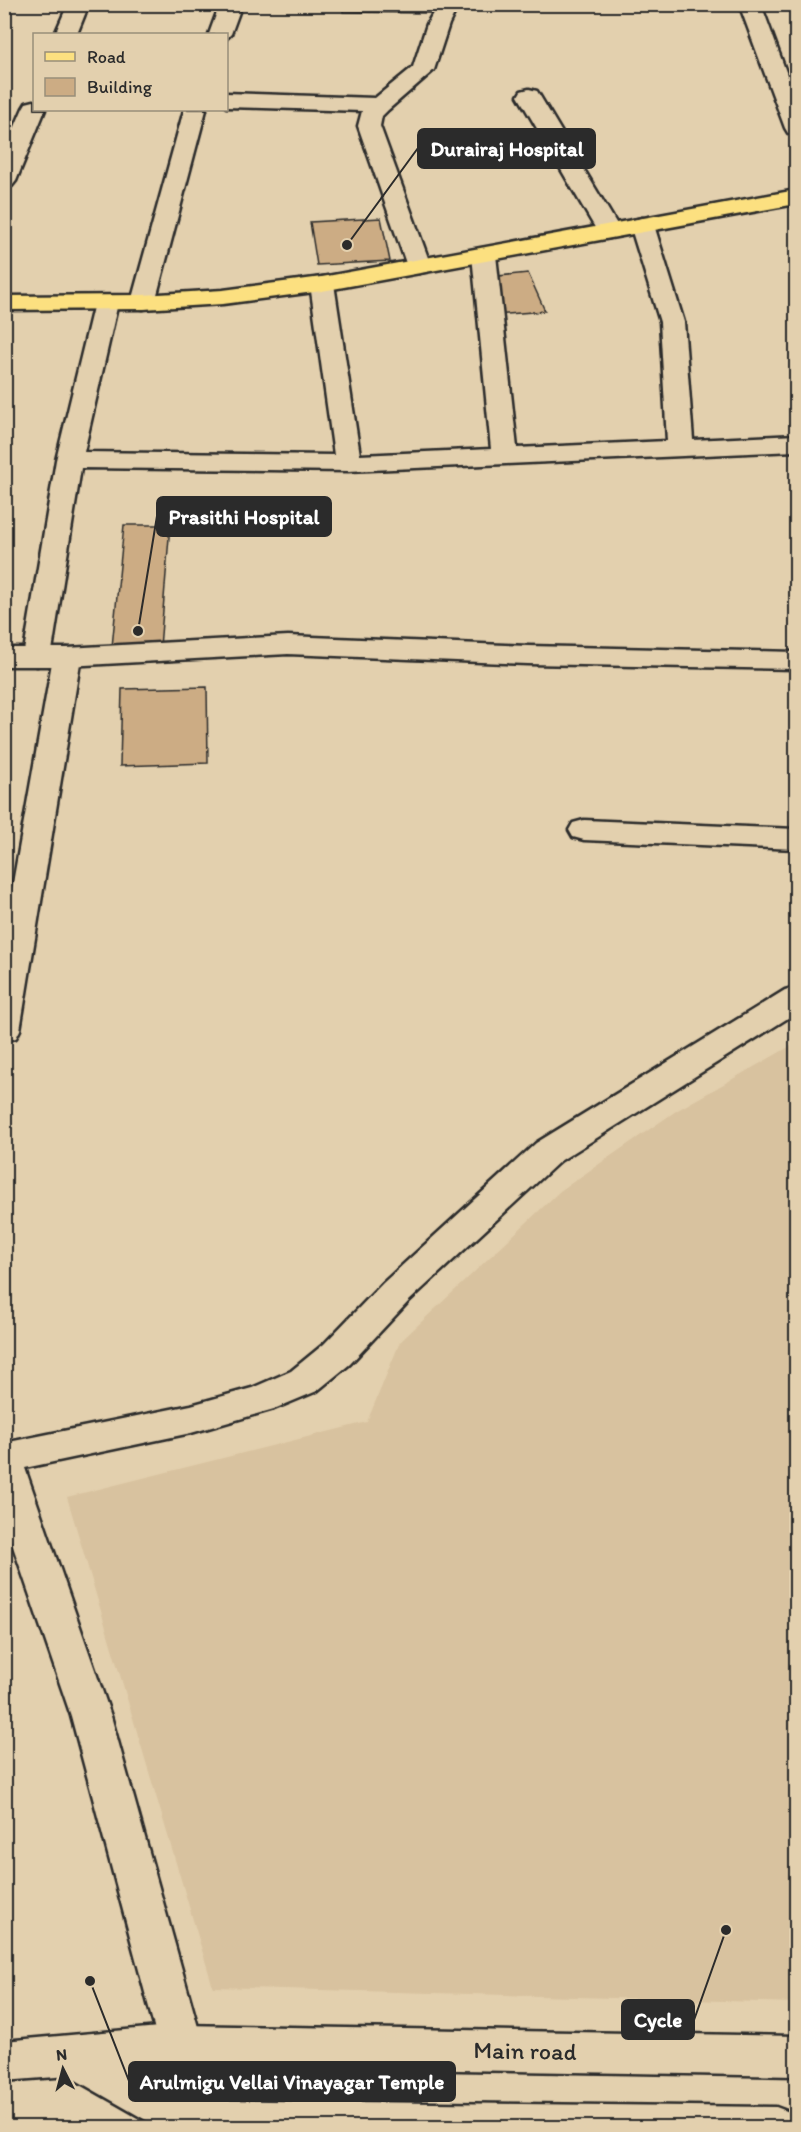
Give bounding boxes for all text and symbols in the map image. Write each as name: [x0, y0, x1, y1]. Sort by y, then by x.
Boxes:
legend: [33, 33, 228, 111]
text: Road: [87, 46, 126, 68]
text: Building: [87, 76, 153, 98]
callout: Durairaj Hospital: [418, 129, 595, 168]
text: Durairaj Hospital: [430, 136, 585, 162]
callout: Prasithi Hospital: [157, 497, 331, 536]
text: Prasithi Hospital: [168, 504, 321, 530]
callout: Cycle: [622, 2000, 694, 2039]
text: Cycle: [634, 2007, 682, 2033]
street label: Main road: [473, 2035, 577, 2066]
north arrow: [33, 2039, 93, 2099]
text: N: [55, 2045, 68, 2065]
callout: Arulmigu Vellai Vinayagar Temple: [129, 2062, 455, 2101]
text: Arulmigu Vellai Vinayagar Temple: [139, 2069, 444, 2095]

